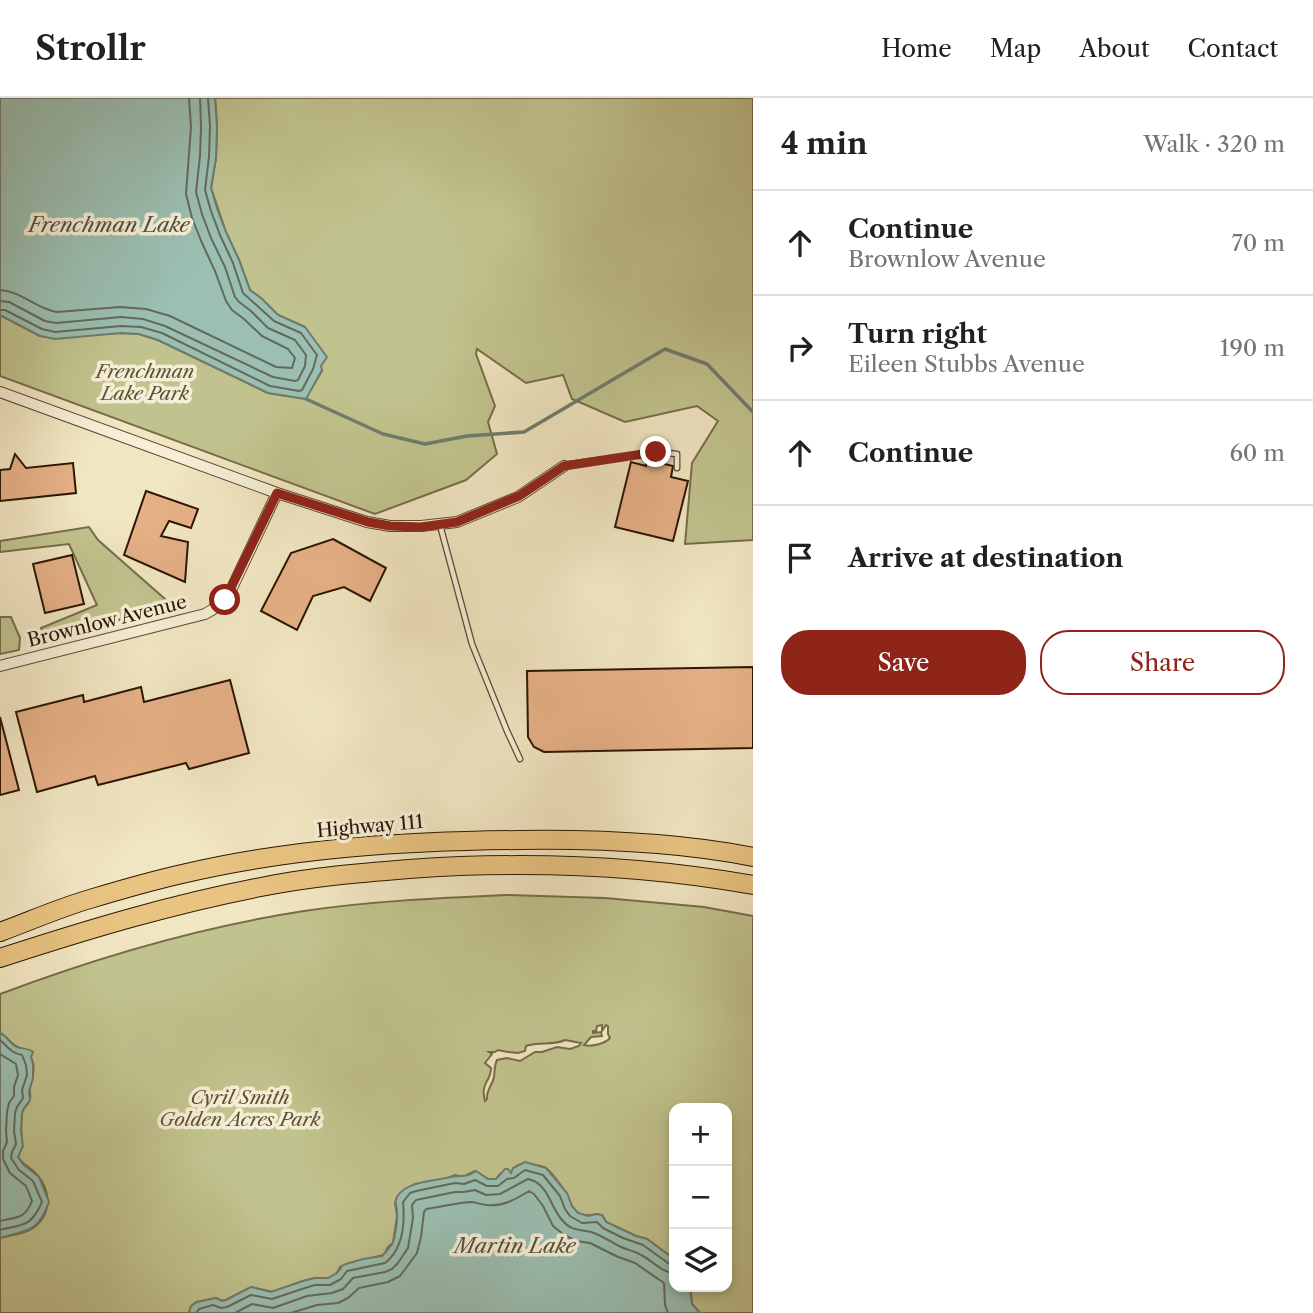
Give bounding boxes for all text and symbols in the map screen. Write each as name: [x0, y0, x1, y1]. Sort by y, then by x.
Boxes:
text: Strollr: [35, 28, 146, 69]
text: Home: [881, 34, 952, 63]
text: Map: [990, 34, 1041, 63]
text: About: [1079, 34, 1150, 63]
text: Contact: [1188, 34, 1278, 63]
text: 4 min: [781, 125, 867, 162]
text: Walk · 320 m: [1143, 130, 1285, 158]
water label: Frenchman Lake: [26, 212, 190, 237]
text: Continue: [848, 213, 973, 245]
icon: ahead: [781, 224, 819, 262]
text: 70 m: [1232, 229, 1285, 257]
text: Brownlow Avenue: [848, 245, 1046, 273]
text: Turn right: [848, 318, 987, 350]
icon: right: [781, 329, 819, 367]
text: 190 m: [1220, 334, 1285, 362]
text: Eileen Stubbs Avenue: [848, 350, 1085, 378]
park label: Frenchman Lake Park: [94, 360, 194, 405]
icon: ahead: [781, 434, 819, 472]
route end: [640, 436, 671, 467]
text: Continue: [848, 437, 973, 469]
text: 60 m: [1229, 439, 1285, 467]
icon: arrive: [781, 539, 819, 577]
text: Arrive at destination: [848, 542, 1123, 574]
route start: [209, 584, 240, 615]
street label: Brownlow Avenue: [25, 590, 189, 652]
button: Save: [781, 630, 1026, 695]
button: Share: [1040, 630, 1285, 695]
street label: Highway 111: [316, 810, 424, 842]
park label: Cyril Smith Golden Acres Park: [159, 1086, 321, 1131]
map controls: [669, 1103, 732, 1292]
button: +: [669, 1103, 732, 1166]
button: −: [669, 1166, 732, 1229]
button: layers: [669, 1229, 732, 1292]
water label: Martin Lake: [451, 1233, 576, 1258]

